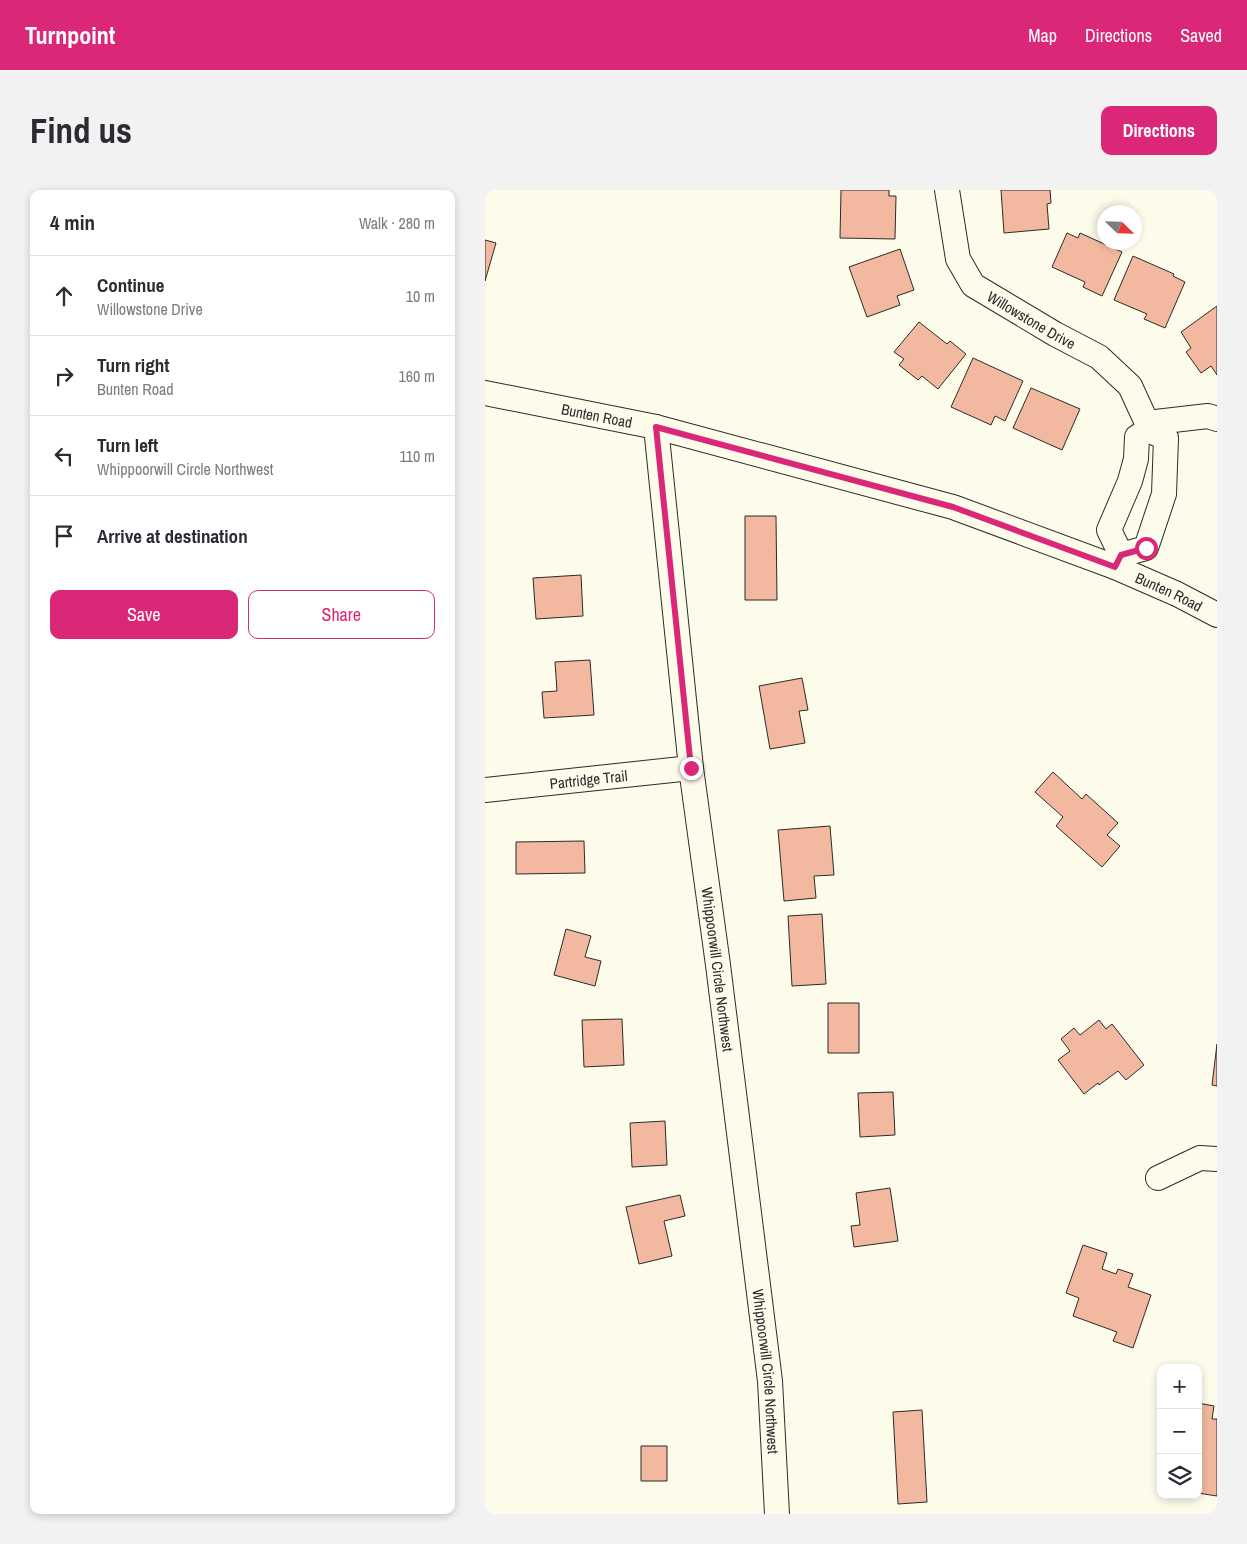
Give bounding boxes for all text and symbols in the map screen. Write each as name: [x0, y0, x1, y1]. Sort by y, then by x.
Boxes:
text: Turnpoint: [25, 19, 115, 51]
text: Map: [1028, 23, 1057, 48]
text: Directions: [1085, 23, 1152, 48]
text: Saved: [1180, 23, 1222, 48]
button: Directions: [1101, 106, 1217, 155]
text: Find us: [30, 107, 132, 154]
north arrow: [1097, 205, 1142, 250]
text: 4 min: [50, 208, 95, 237]
text: Walk · 280 m: [359, 212, 435, 234]
text: Continue: [97, 272, 165, 298]
icon: ahead: [50, 282, 78, 310]
text: 10 m: [406, 285, 435, 307]
street label: Willowstone Drive: [984, 285, 1080, 354]
text: Willowstone Drive: [97, 298, 203, 320]
text: Turn right: [97, 352, 169, 378]
icon: right: [50, 362, 78, 390]
text: 160 m: [399, 365, 435, 387]
text: Bunten Road: [97, 378, 174, 400]
street label: Bunten Road: [560, 398, 634, 433]
text: Turn left: [97, 432, 158, 458]
icon: left: [50, 442, 78, 470]
text: 110 m: [399, 445, 435, 467]
text: Whippoorwill Circle Northwest: [97, 458, 273, 480]
icon: arrive: [50, 522, 78, 550]
text: Arrive at destination: [97, 523, 248, 549]
route start: [1135, 537, 1158, 560]
street label: Bunten Road: [1132, 567, 1206, 616]
button: Save: [50, 590, 238, 639]
button: Share: [248, 590, 435, 639]
route end: [680, 757, 703, 780]
street label: Partridge Trail: [548, 764, 628, 794]
street label: Whippoorwill Circle Northwest: [697, 886, 739, 1053]
street label: Whippoorwill Circle Northwest: [748, 1288, 784, 1455]
map controls: [1157, 1364, 1202, 1499]
button: +: [1157, 1364, 1202, 1409]
button: −: [1157, 1409, 1202, 1454]
button: layers: [1157, 1454, 1202, 1499]

